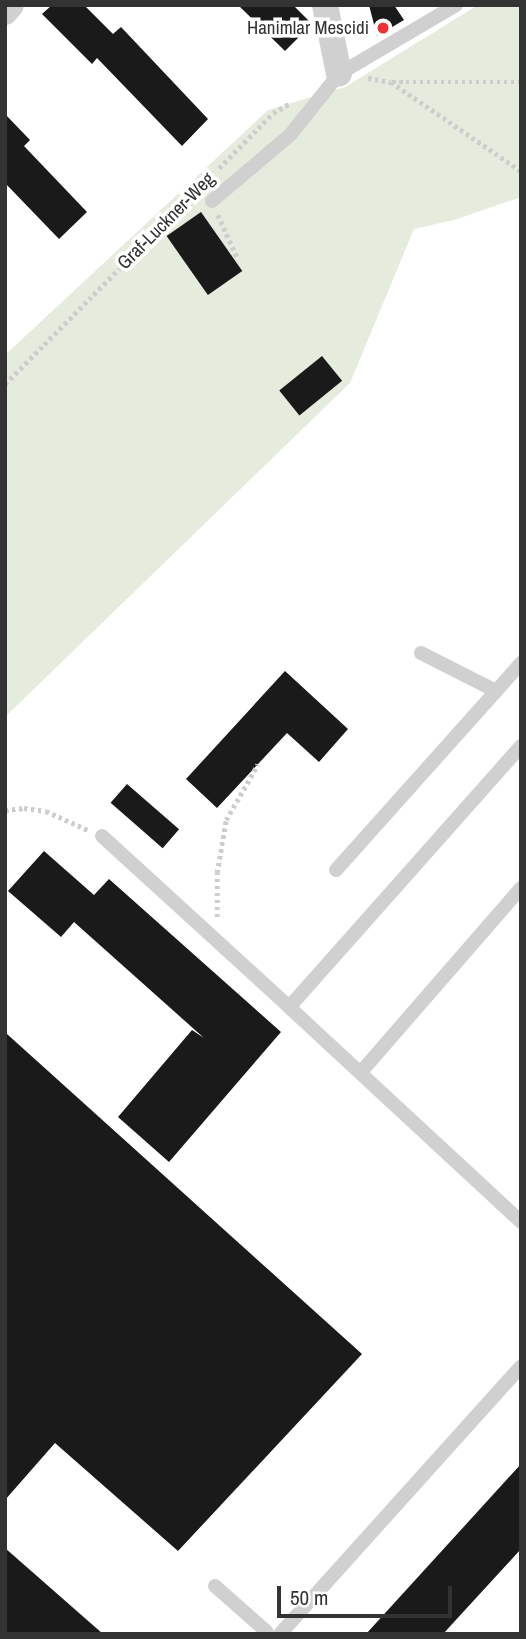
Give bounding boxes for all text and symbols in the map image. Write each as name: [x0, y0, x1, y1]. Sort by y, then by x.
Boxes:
place label: Hanimlar Mescidi: [247, 17, 369, 39]
marker: Hanimlar Mescidi: [375, 20, 391, 36]
street label: Graf-Luckner-Weg: [113, 168, 219, 274]
scale bar: [281, 1572, 456, 1616]
text: 50 m: [290, 1583, 328, 1612]

